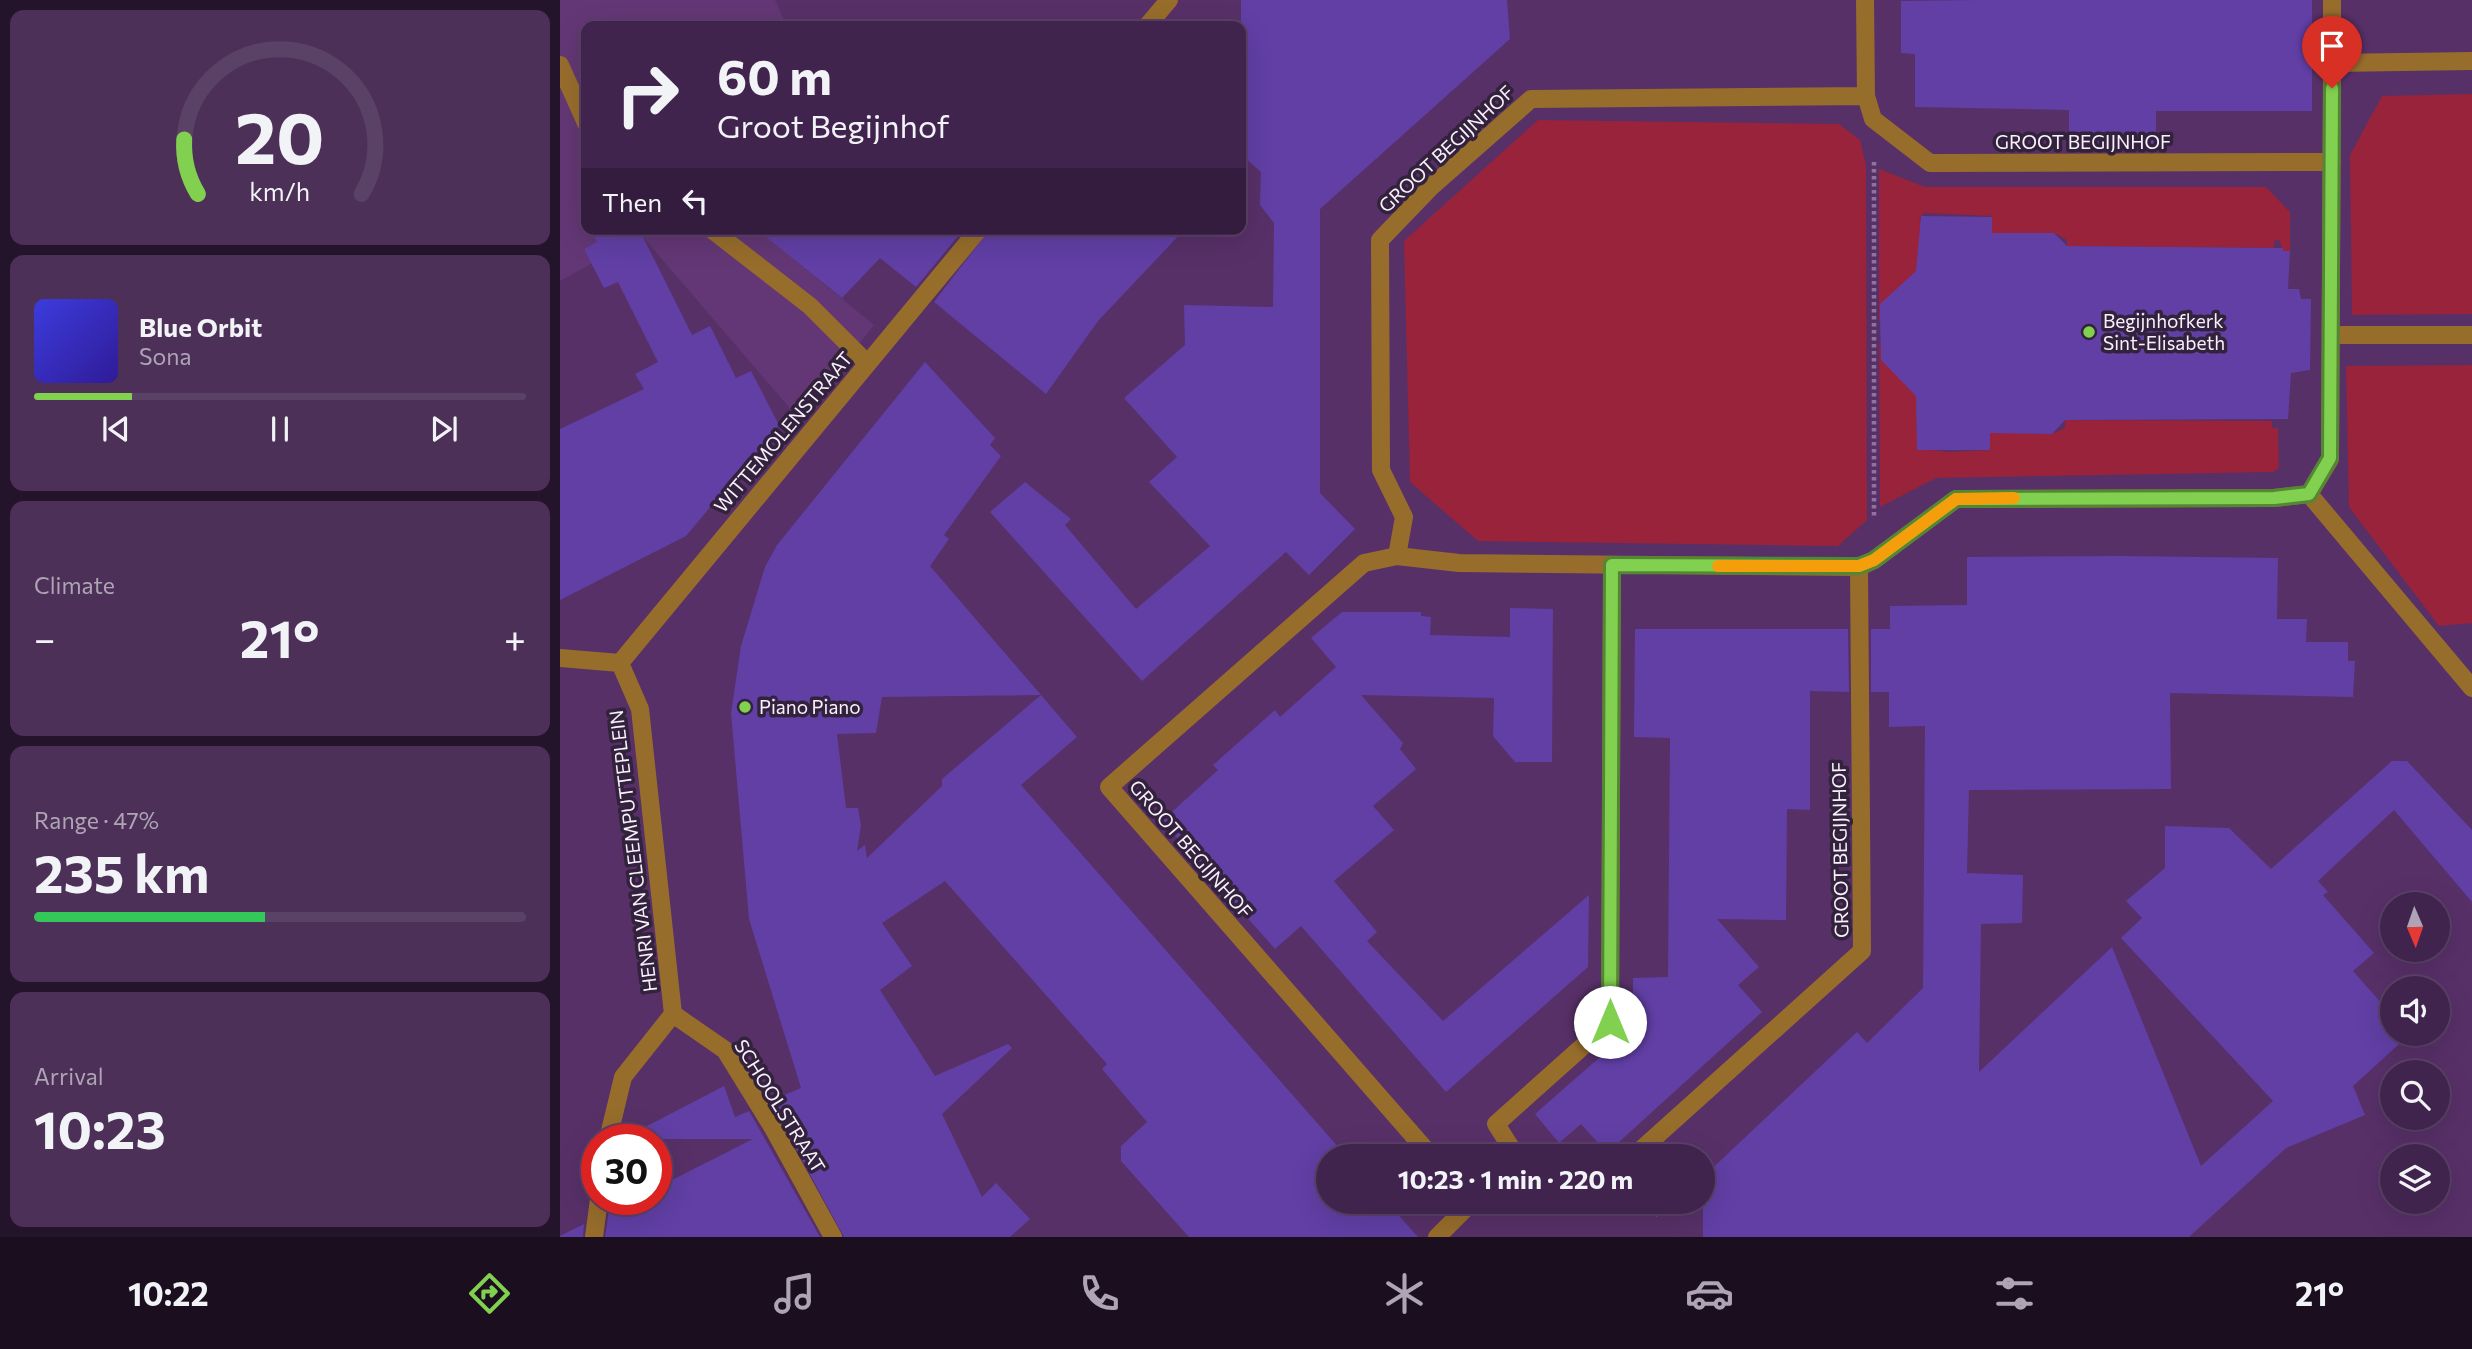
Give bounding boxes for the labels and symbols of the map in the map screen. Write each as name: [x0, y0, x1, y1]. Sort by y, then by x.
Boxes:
pin: [2302, 16, 2362, 88]
street label: GROOT BEGIJNHOF: [1373, 80, 1518, 217]
street label: GROOT BEGIJNHOF: [1995, 130, 2171, 153]
place label: Begijnhofkerk Sint-Elisabeth: [2103, 309, 2225, 354]
marker: Begijnhofkerk Sint-Elisabeth: [2081, 324, 2097, 340]
street label: WITTEMOLENSTRAAT: [709, 347, 857, 517]
place label: Piano Piano: [759, 695, 861, 718]
marker: Piano Piano: [737, 699, 753, 715]
street label: HENRI VAN CLEEMPUTTEPLEIN: [604, 709, 661, 993]
street label: GROOT BEGIJNHOF: [1826, 762, 1853, 938]
street label: GROOT BEGIJNHOF: [1125, 775, 1258, 923]
north arrow: [2380, 892, 2450, 962]
position arrow: [1573, 985, 1647, 1059]
street label: SCHOOLSTRAAT: [730, 1035, 831, 1177]
speed limit sign: 30: [581, 1124, 672, 1215]

